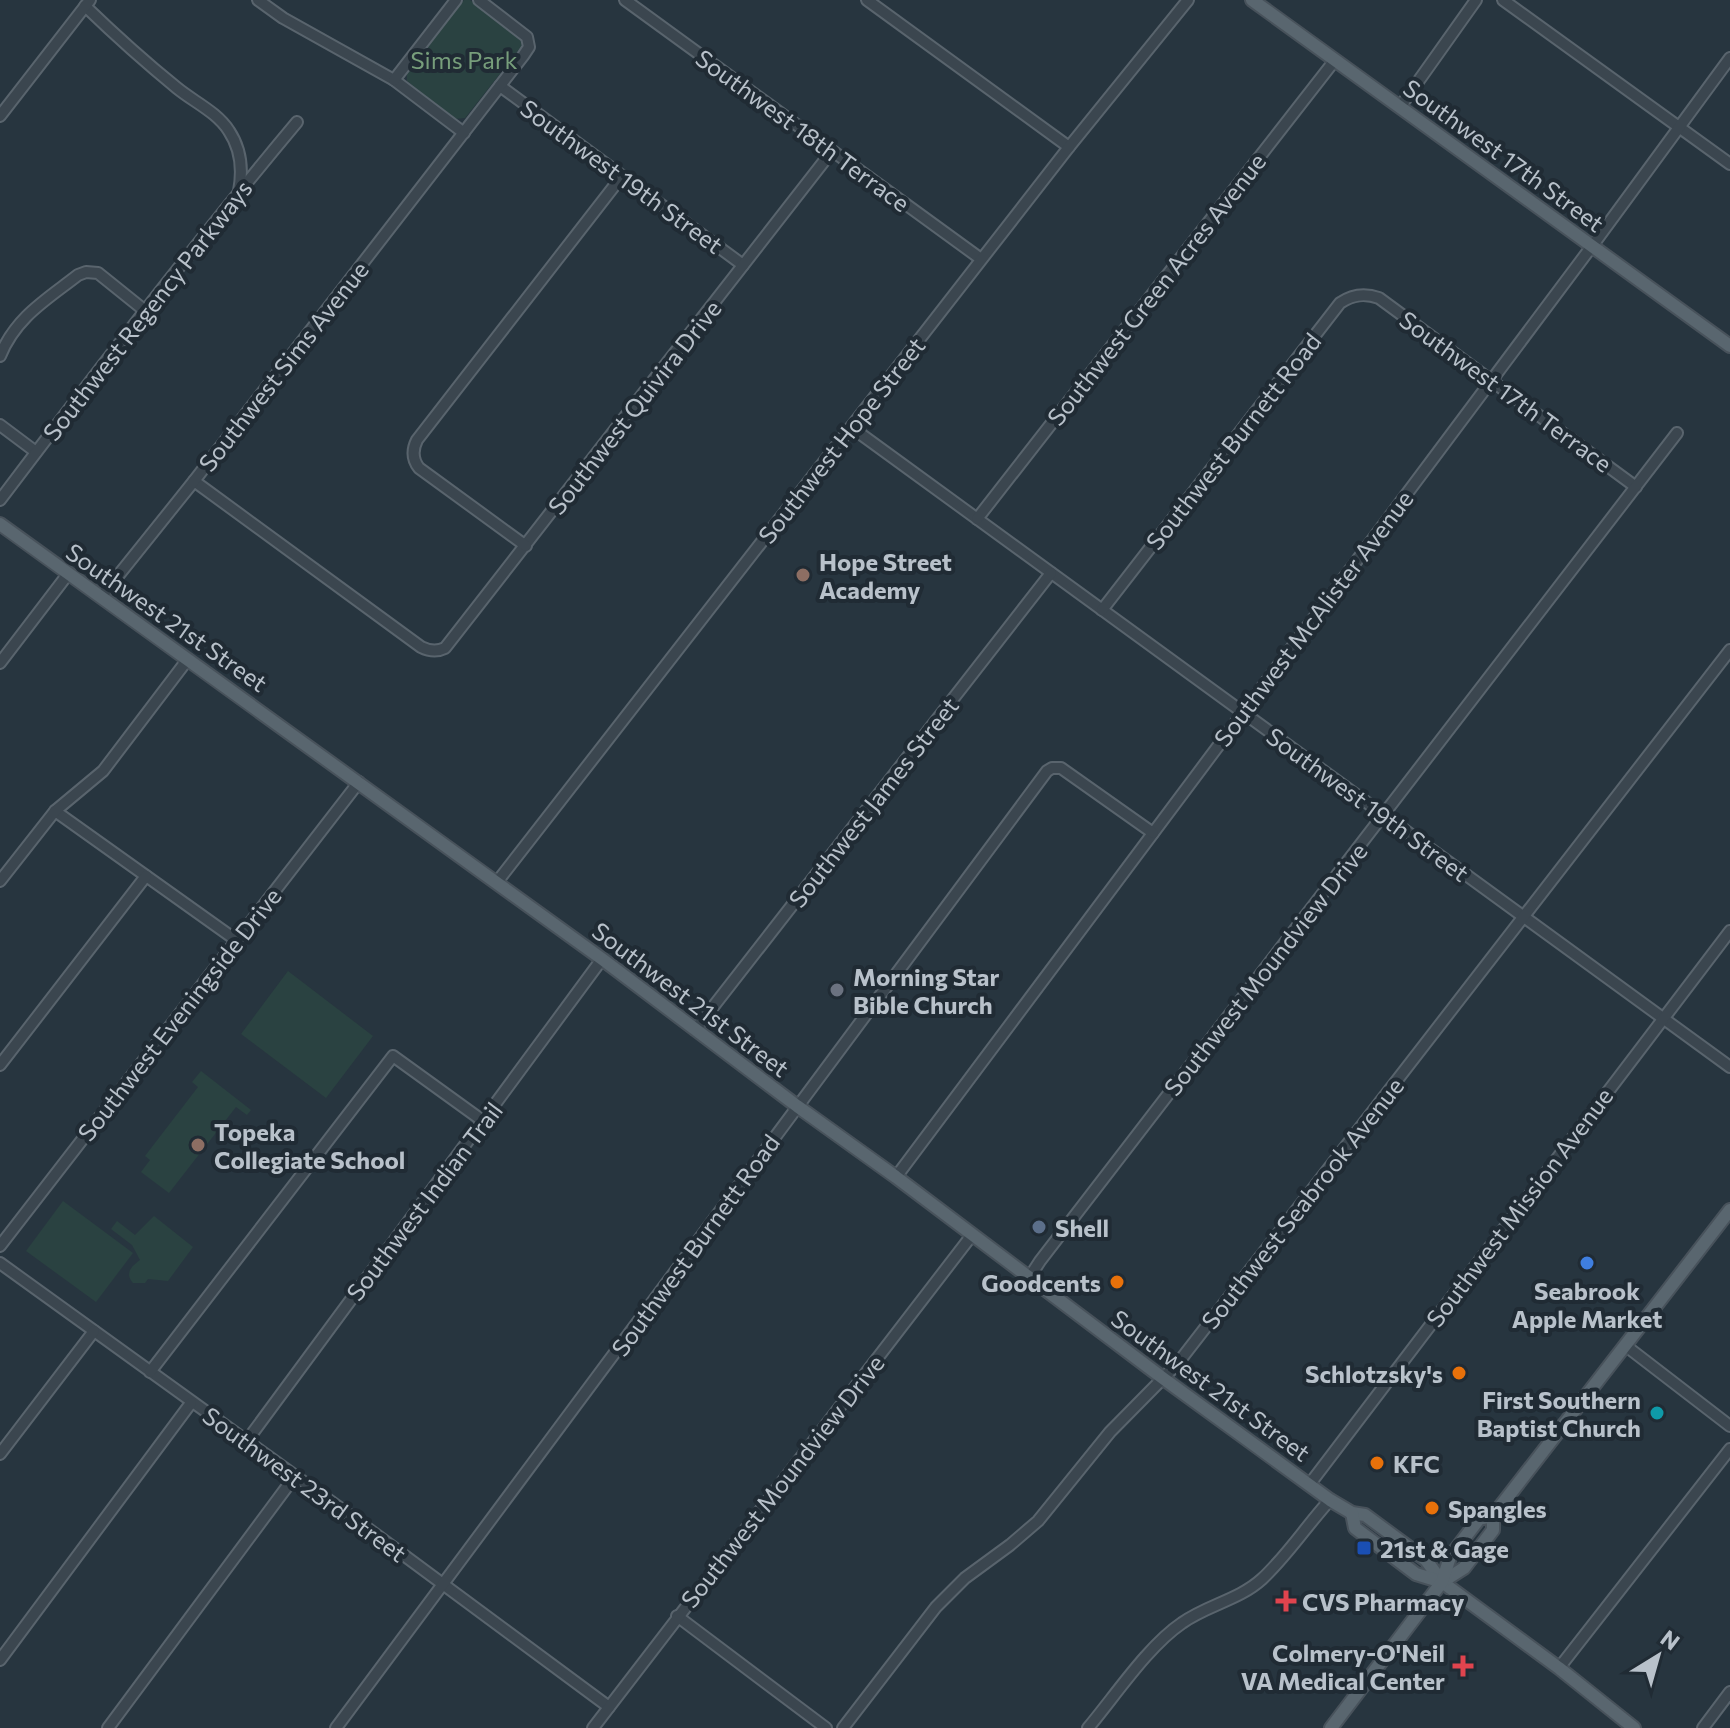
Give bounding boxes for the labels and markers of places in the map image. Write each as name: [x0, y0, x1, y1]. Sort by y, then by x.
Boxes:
place label: Hope Street Academy: [819, 547, 952, 604]
marker: Hope Street Academy: [794, 566, 812, 584]
place label: Morning Star Bible Church: [853, 962, 999, 1019]
marker: Morning Star Bible Church: [828, 981, 846, 999]
place label: Topeka Collegiate School: [214, 1117, 405, 1174]
marker: Topeka Collegiate School: [189, 1136, 207, 1154]
place label: Shell: [1055, 1213, 1109, 1242]
marker: Shell: [1030, 1218, 1048, 1236]
marker: Seabrook Apple Market: [1578, 1254, 1596, 1272]
place label: Goodcents: [981, 1268, 1101, 1297]
marker: Goodcents: [1108, 1273, 1126, 1291]
place label: Seabrook Apple Market: [1512, 1276, 1662, 1333]
place label: Schlotzsky's: [1305, 1359, 1443, 1388]
marker: Schlotzsky's: [1450, 1364, 1468, 1382]
place label: First Southern Baptist Church: [1477, 1385, 1641, 1442]
marker: First Southern Baptist Church: [1648, 1404, 1666, 1422]
place label: KFC: [1393, 1449, 1440, 1478]
marker: KFC: [1368, 1454, 1386, 1472]
place label: Spangles: [1448, 1494, 1547, 1523]
marker: Spangles: [1423, 1499, 1441, 1517]
place label: 21st & Gage: [1380, 1534, 1509, 1563]
marker: 21st & Gage: [1355, 1539, 1373, 1557]
place label: CVS Pharmacy: [1302, 1587, 1464, 1616]
marker: CVS Pharmacy: [1277, 1592, 1295, 1610]
place label: Colmery-O'Neil VA Medical Center: [1241, 1638, 1445, 1695]
marker: Colmery-O'Neil VA Medical Center: [1452, 1655, 1474, 1677]

